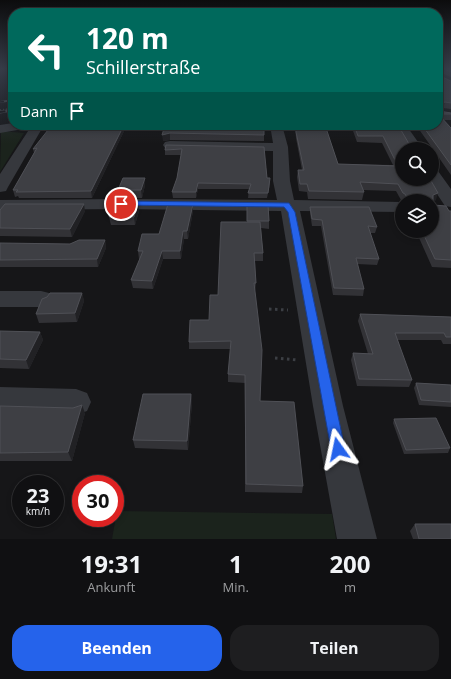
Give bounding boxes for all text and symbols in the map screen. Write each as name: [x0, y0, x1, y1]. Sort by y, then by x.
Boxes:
text: 120 m: [86, 19, 169, 57]
icon: left: [20, 24, 72, 76]
text: Schillerstraße: [86, 55, 200, 79]
icon: arrive: [66, 100, 88, 122]
text: Dann: [20, 101, 58, 121]
map controls: [395, 142, 439, 238]
button: search: [395, 142, 439, 186]
pin: [104, 187, 138, 221]
icon: arrive: [110, 193, 132, 215]
button: layers: [395, 194, 439, 238]
position arrow: [317, 428, 359, 470]
speed limit sign: 30: [72, 475, 124, 527]
text: 23: [27, 482, 49, 509]
text: km/h: [26, 504, 50, 518]
text: 19:31: [80, 547, 142, 580]
text: 1: [229, 547, 243, 580]
text: 200: [329, 547, 371, 580]
text: Ankunft: [87, 578, 135, 596]
text: Min.: [223, 578, 249, 596]
text: m: [344, 578, 356, 596]
button: Beenden: [12, 625, 222, 671]
button: Teilen: [230, 625, 439, 671]

